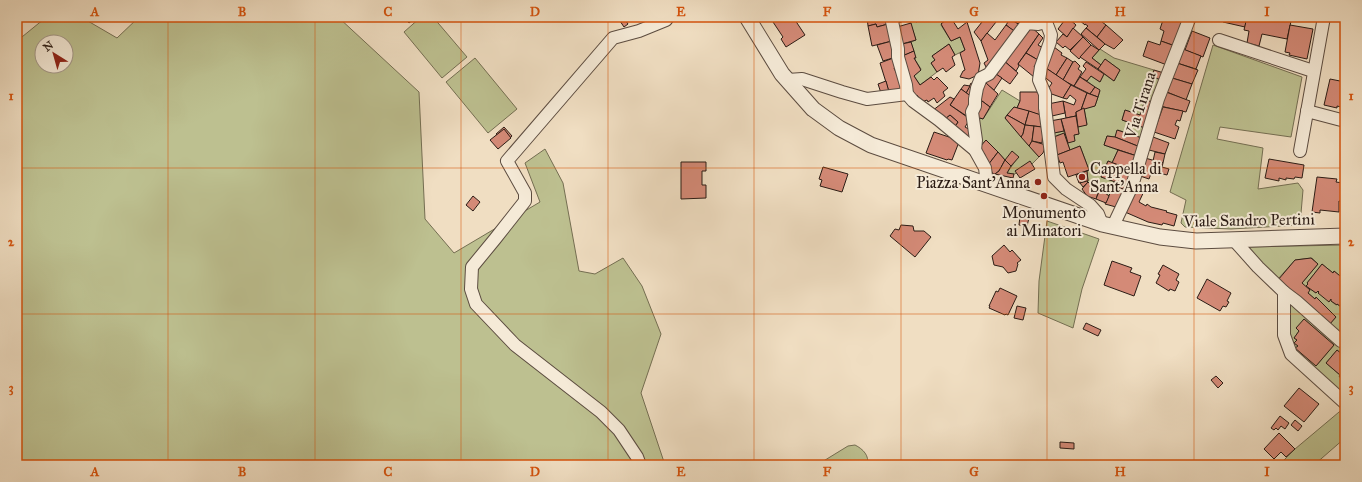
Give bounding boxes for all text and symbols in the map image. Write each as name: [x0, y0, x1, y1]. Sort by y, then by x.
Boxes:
text: A: [90, 4, 100, 20]
text: B: [238, 4, 247, 20]
text: C: [384, 4, 393, 20]
text: D: [530, 4, 540, 20]
text: E: [676, 4, 686, 20]
text: F: [823, 4, 832, 20]
text: G: [969, 4, 979, 20]
text: H: [1114, 4, 1126, 20]
text: I: [1264, 4, 1270, 20]
north arrow: [34, 34, 74, 74]
text: N: [41, 38, 56, 54]
street label: Via Tirana: [1120, 69, 1160, 142]
text: 1: [8, 88, 14, 104]
text: 1: [1348, 88, 1354, 104]
place label: Cappella di Sant'Anna: [1090, 159, 1162, 196]
marker: Cappella di Sant'Anna: [1077, 172, 1087, 182]
place label: Piazza Sant'Anna: [916, 173, 1030, 192]
marker: Piazza Sant'Anna: [1033, 177, 1043, 187]
marker: Monumento ai Minatori: [1039, 191, 1049, 201]
place label: Monumento ai Minatori: [1002, 203, 1086, 240]
street label: Viale Sandro Pertini: [1182, 209, 1315, 231]
text: 2: [8, 234, 15, 250]
text: 2: [1348, 234, 1355, 250]
text: 3: [8, 380, 14, 396]
text: 3: [1348, 380, 1354, 396]
text: A: [90, 464, 100, 480]
text: B: [238, 464, 247, 480]
text: C: [384, 464, 393, 480]
text: D: [530, 464, 540, 480]
text: E: [676, 464, 686, 480]
text: F: [823, 464, 832, 480]
text: G: [969, 464, 979, 480]
text: H: [1114, 464, 1126, 480]
text: I: [1264, 464, 1270, 480]

